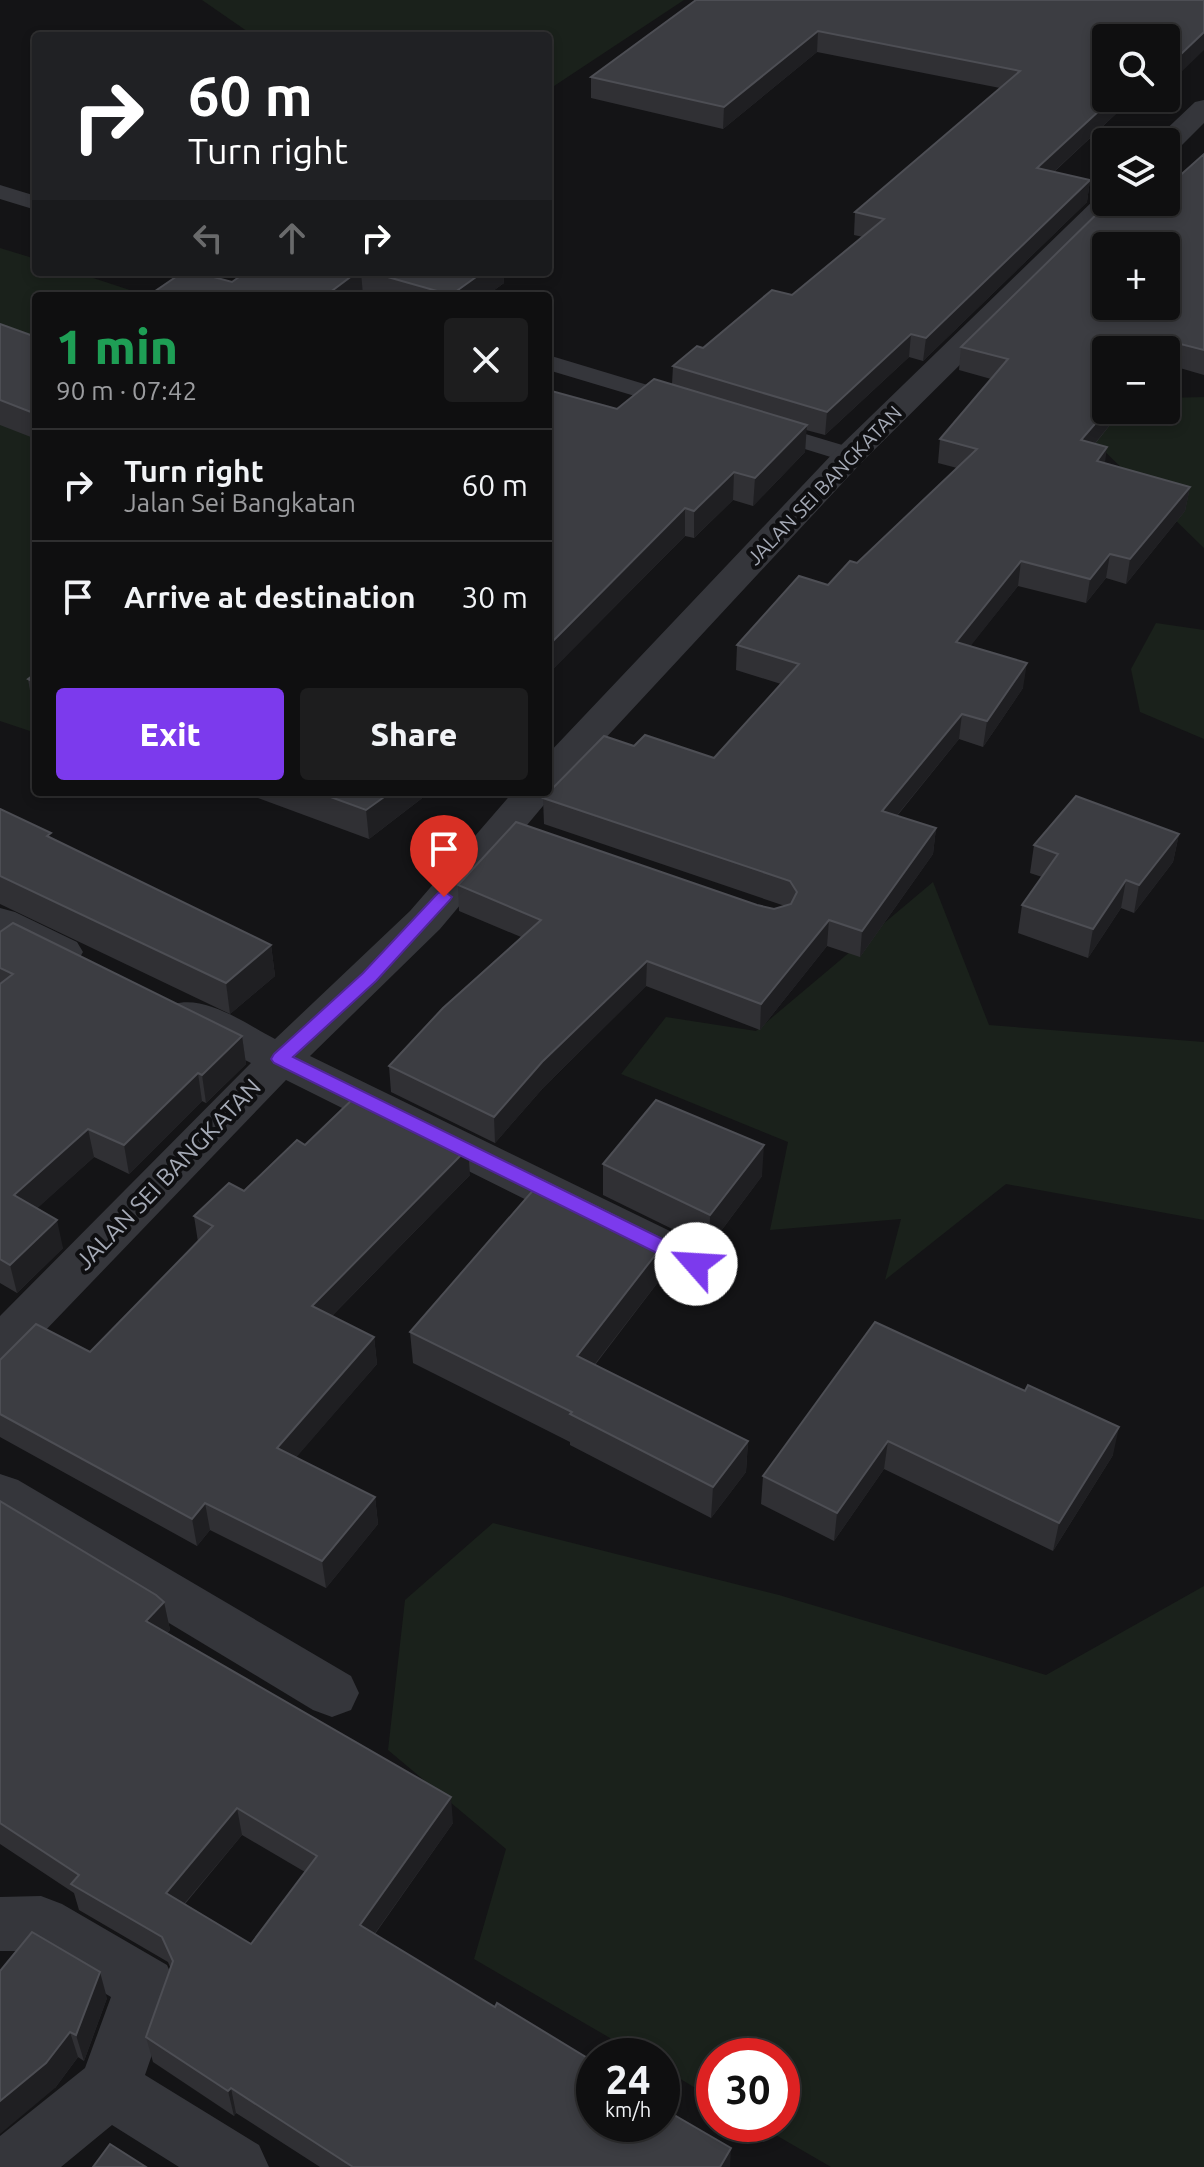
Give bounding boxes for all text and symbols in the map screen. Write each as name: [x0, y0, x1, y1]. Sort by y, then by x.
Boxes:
map controls: [1092, 24, 1180, 424]
button: search: [1092, 24, 1180, 112]
icon: right: [56, 64, 160, 168]
text: 60 m: [188, 64, 313, 127]
button: layers: [1092, 128, 1180, 216]
text: Turn right: [188, 130, 348, 171]
icon: left: [186, 216, 230, 260]
icon: ahead: [270, 216, 314, 260]
icon: right: [354, 216, 398, 260]
button: +: [1092, 232, 1180, 320]
button: close: [444, 318, 528, 402]
text: 1 min: [56, 319, 178, 373]
button: −: [1092, 336, 1180, 424]
text: 90 m · 07:42: [56, 376, 197, 405]
street label: JALAN SEI BANGKATAN: [742, 401, 906, 569]
text: Turn right: [124, 454, 264, 488]
icon: right: [56, 463, 100, 507]
text: 60 m: [461, 468, 528, 502]
text: Jalan Sei Bangkatan: [124, 488, 356, 517]
icon: arrive: [56, 575, 100, 619]
text: Arrive at destination: [124, 580, 416, 614]
text: 30 m: [461, 580, 528, 614]
button: Exit: [56, 688, 284, 780]
button: Share: [300, 688, 528, 780]
pin: [410, 815, 478, 897]
icon: arrive: [422, 827, 466, 871]
street label: JALAN SEI BANGKATAN: [70, 1073, 266, 1275]
position arrow: [654, 1222, 738, 1306]
speed limit sign: 30: [696, 2038, 800, 2142]
text: 24: [605, 2057, 651, 2102]
text: km/h: [605, 2098, 651, 2121]

